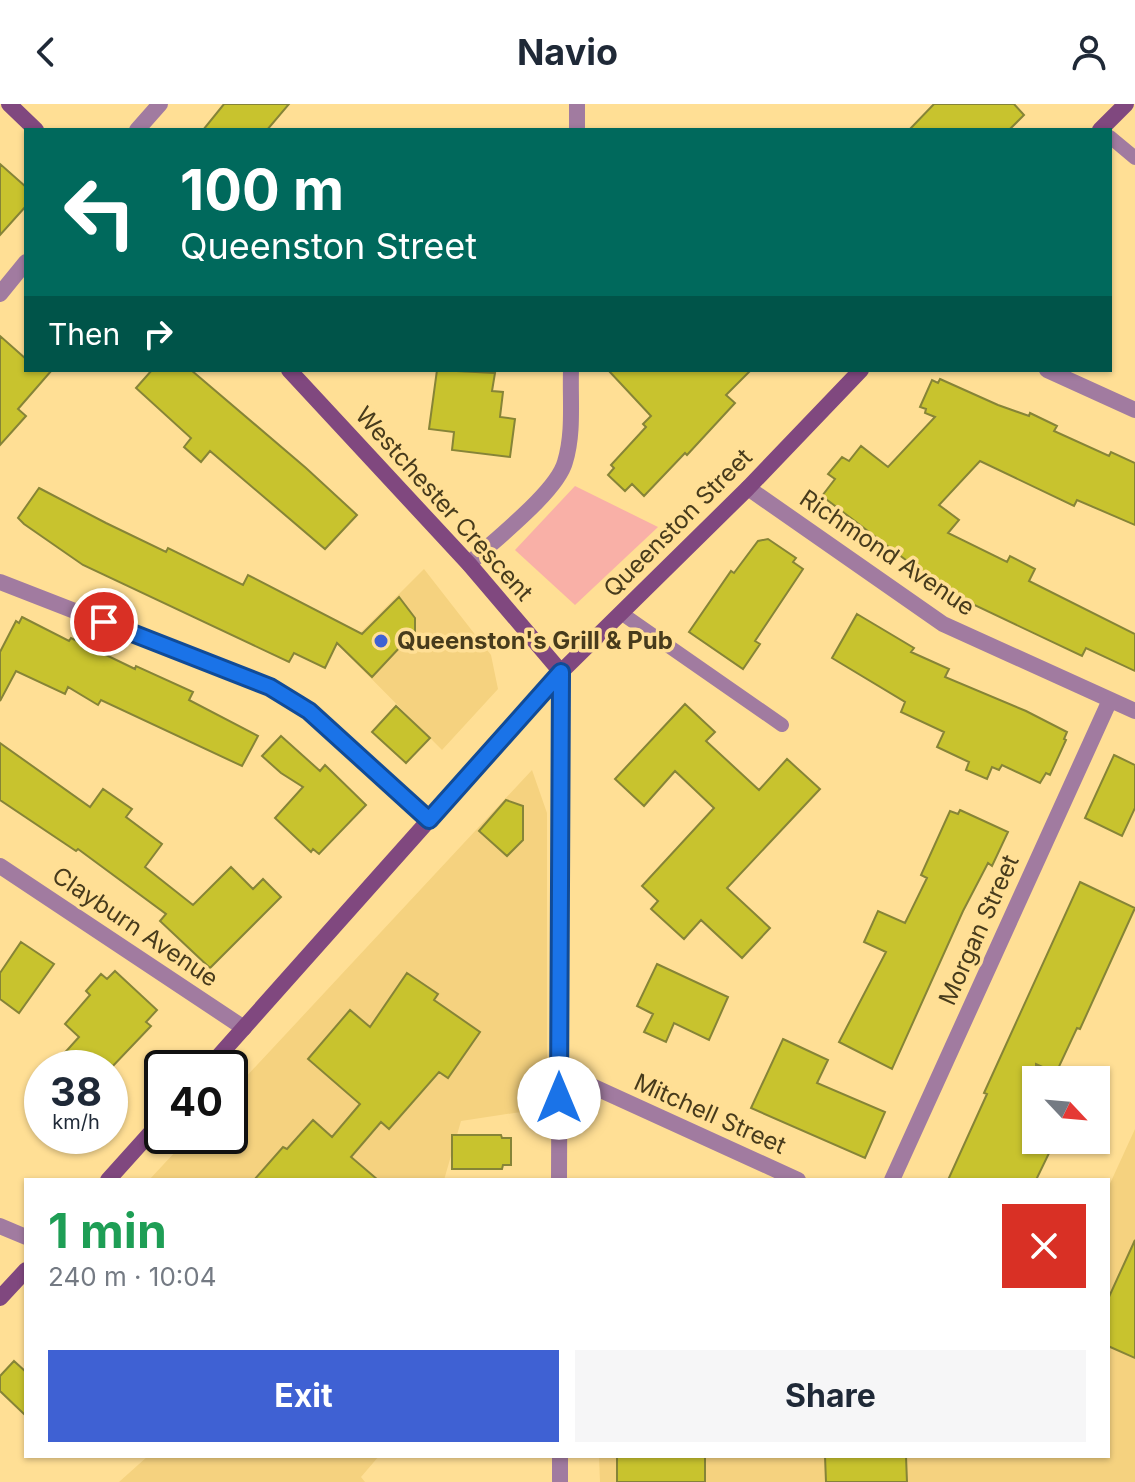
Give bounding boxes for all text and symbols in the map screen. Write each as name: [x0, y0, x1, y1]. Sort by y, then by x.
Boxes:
icon: back: [24, 30, 68, 74]
text: Navio: [517, 30, 618, 74]
icon: person: [1067, 30, 1111, 74]
text: 100 m: [180, 156, 344, 224]
icon: left: [48, 160, 152, 264]
text: Queenston Street: [180, 224, 477, 268]
icon: right: [136, 312, 180, 356]
text: Then: [48, 316, 120, 352]
street label: Westchester Crescent: [350, 401, 539, 607]
street label: Queenston Street: [597, 442, 758, 603]
street label: Richmond Avenue: [794, 483, 980, 622]
pin: [70, 588, 138, 656]
icon: arrive: [82, 600, 126, 644]
place label: Queenston's Grill & Pub: [397, 626, 673, 655]
marker: Queenston's Grill & Pub: [372, 632, 390, 650]
street label: Morgan Street: [932, 850, 1025, 1009]
street label: Clayburn Avenue: [47, 860, 224, 993]
speed limit sign: 40: [144, 1050, 248, 1154]
position arrow: [517, 1056, 601, 1140]
north arrow: [1022, 1066, 1110, 1154]
map controls: [1022, 1066, 1110, 1154]
text: 38: [50, 1067, 102, 1116]
street label: Mitchell Street: [630, 1067, 791, 1160]
text: km/h: [52, 1110, 100, 1134]
text: 1 min: [48, 1201, 167, 1260]
button: close: [1002, 1204, 1086, 1288]
text: 240 m · 10:04: [48, 1261, 217, 1292]
button: Exit: [48, 1350, 559, 1442]
button: Share: [575, 1350, 1086, 1442]

